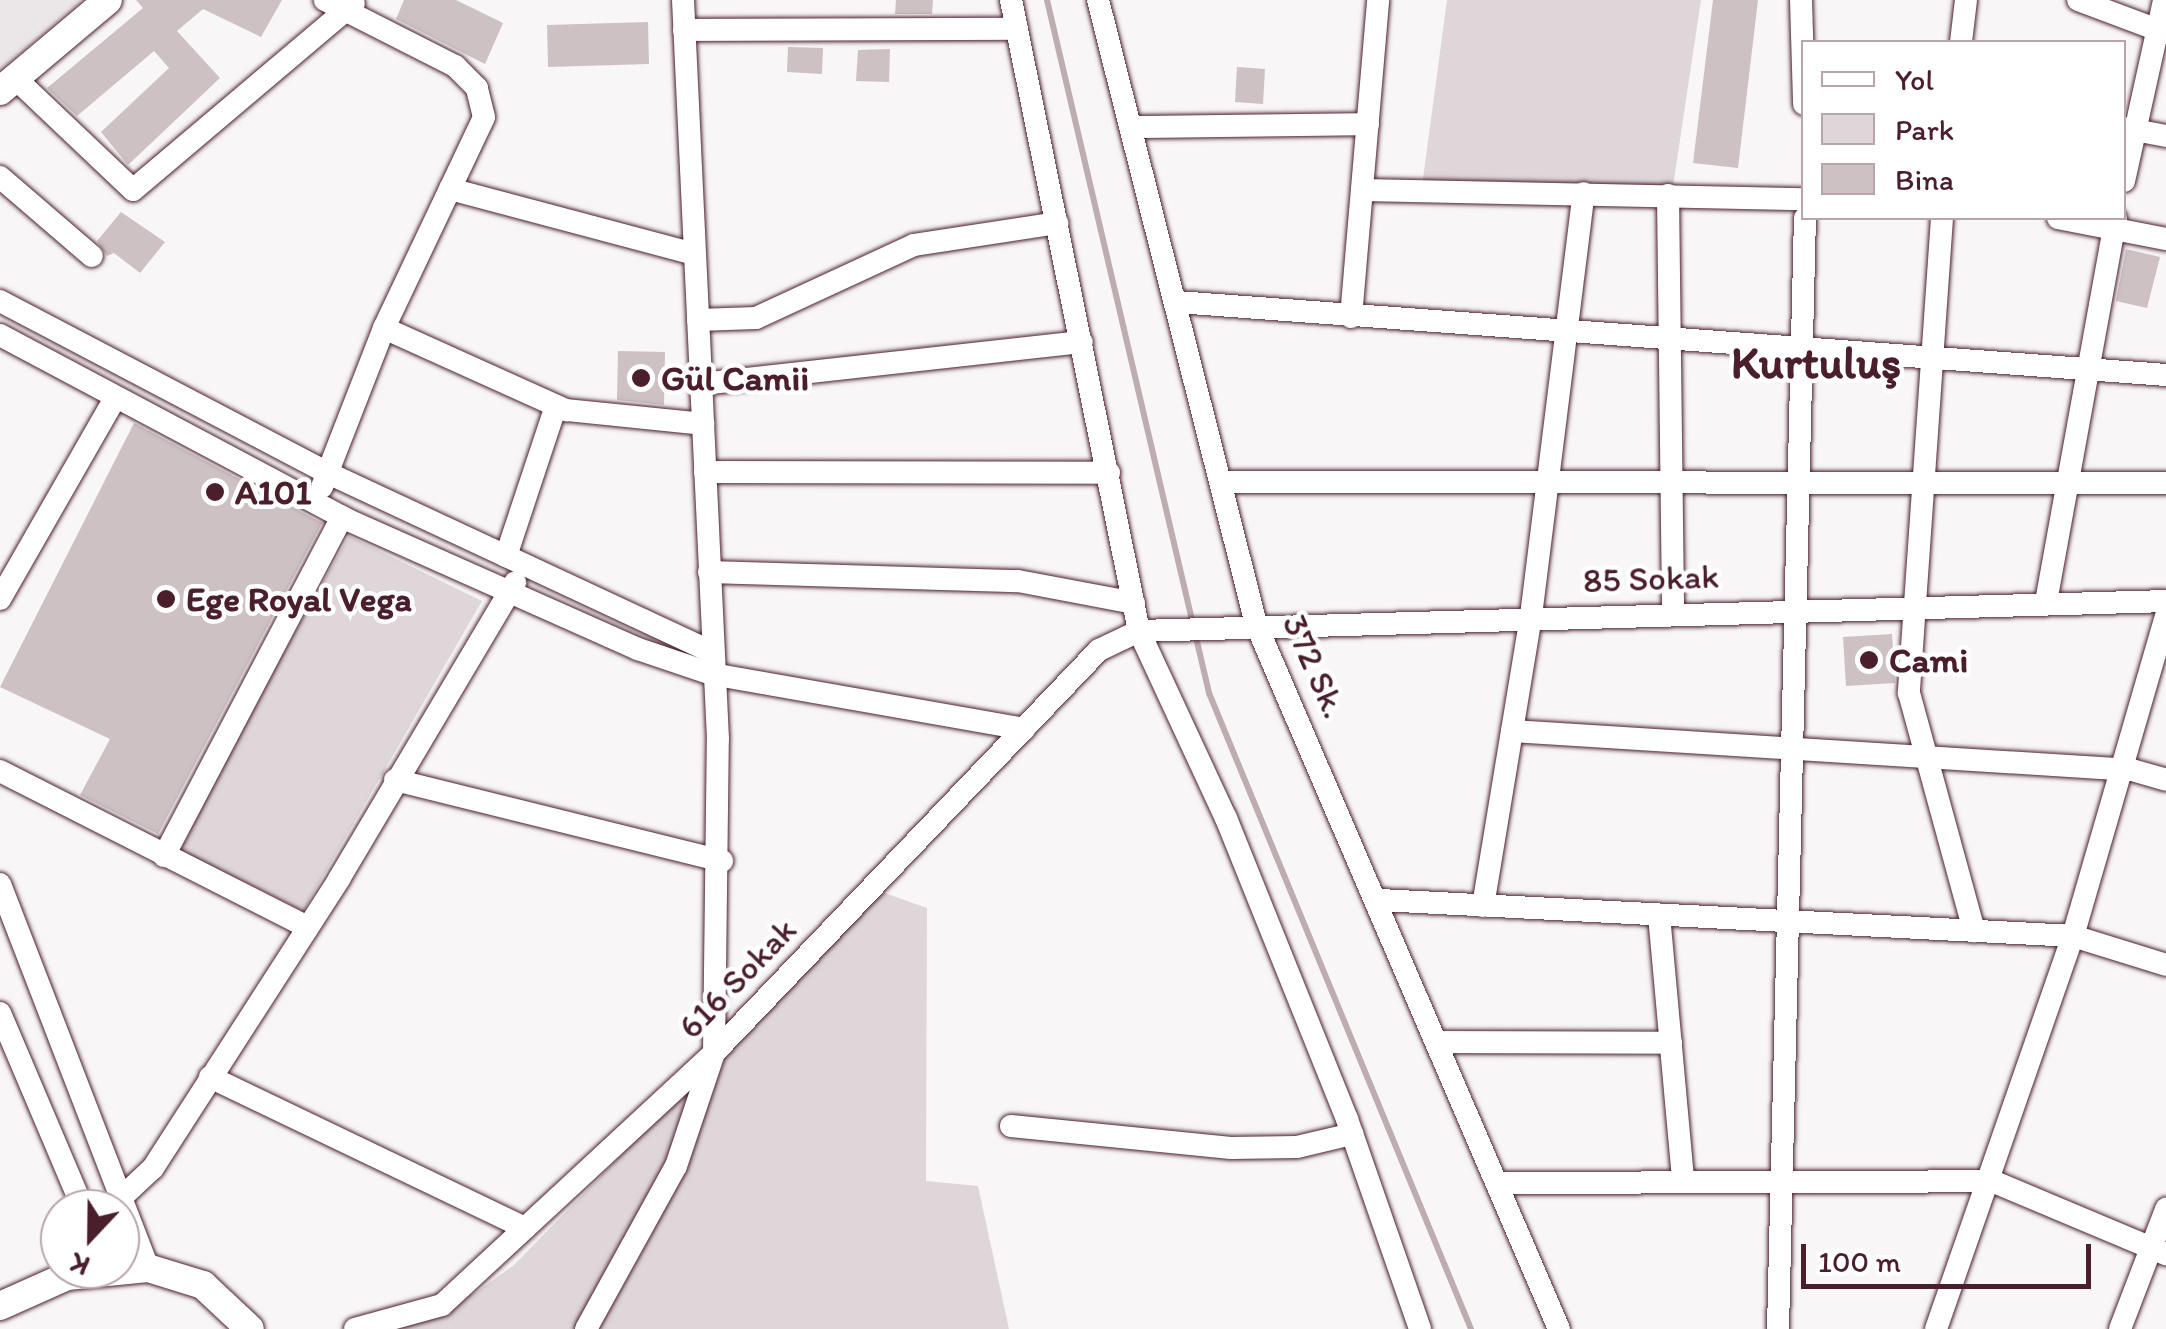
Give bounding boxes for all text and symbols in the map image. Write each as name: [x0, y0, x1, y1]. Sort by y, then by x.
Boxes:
legend: [1801, 40, 2126, 220]
text: Yol: [1895, 61, 1934, 98]
text: Park: [1895, 111, 1954, 148]
text: Bina: [1895, 161, 1954, 198]
district label: Kurtuluş: [1731, 336, 1901, 390]
place label: Gül Camii: [661, 357, 810, 399]
marker: Gül Camii: [630, 367, 652, 389]
place label: A101: [235, 471, 311, 513]
marker: A101: [204, 481, 226, 503]
street label: 85 Sokak: [1582, 555, 1720, 601]
place label: Ege Royal Vega: [186, 578, 409, 620]
marker: Ege Royal Vega: [155, 588, 177, 610]
street label: 372 Sk.: [1274, 608, 1356, 724]
place label: Cami: [1889, 639, 1968, 681]
marker: Cami: [1858, 649, 1880, 671]
street label: 616 Sokak: [669, 909, 805, 1047]
north arrow: [40, 1189, 140, 1289]
scale bar: [1806, 1224, 2096, 1286]
text: 100 m: [1818, 1243, 1901, 1280]
text: K: [65, 1246, 94, 1284]

